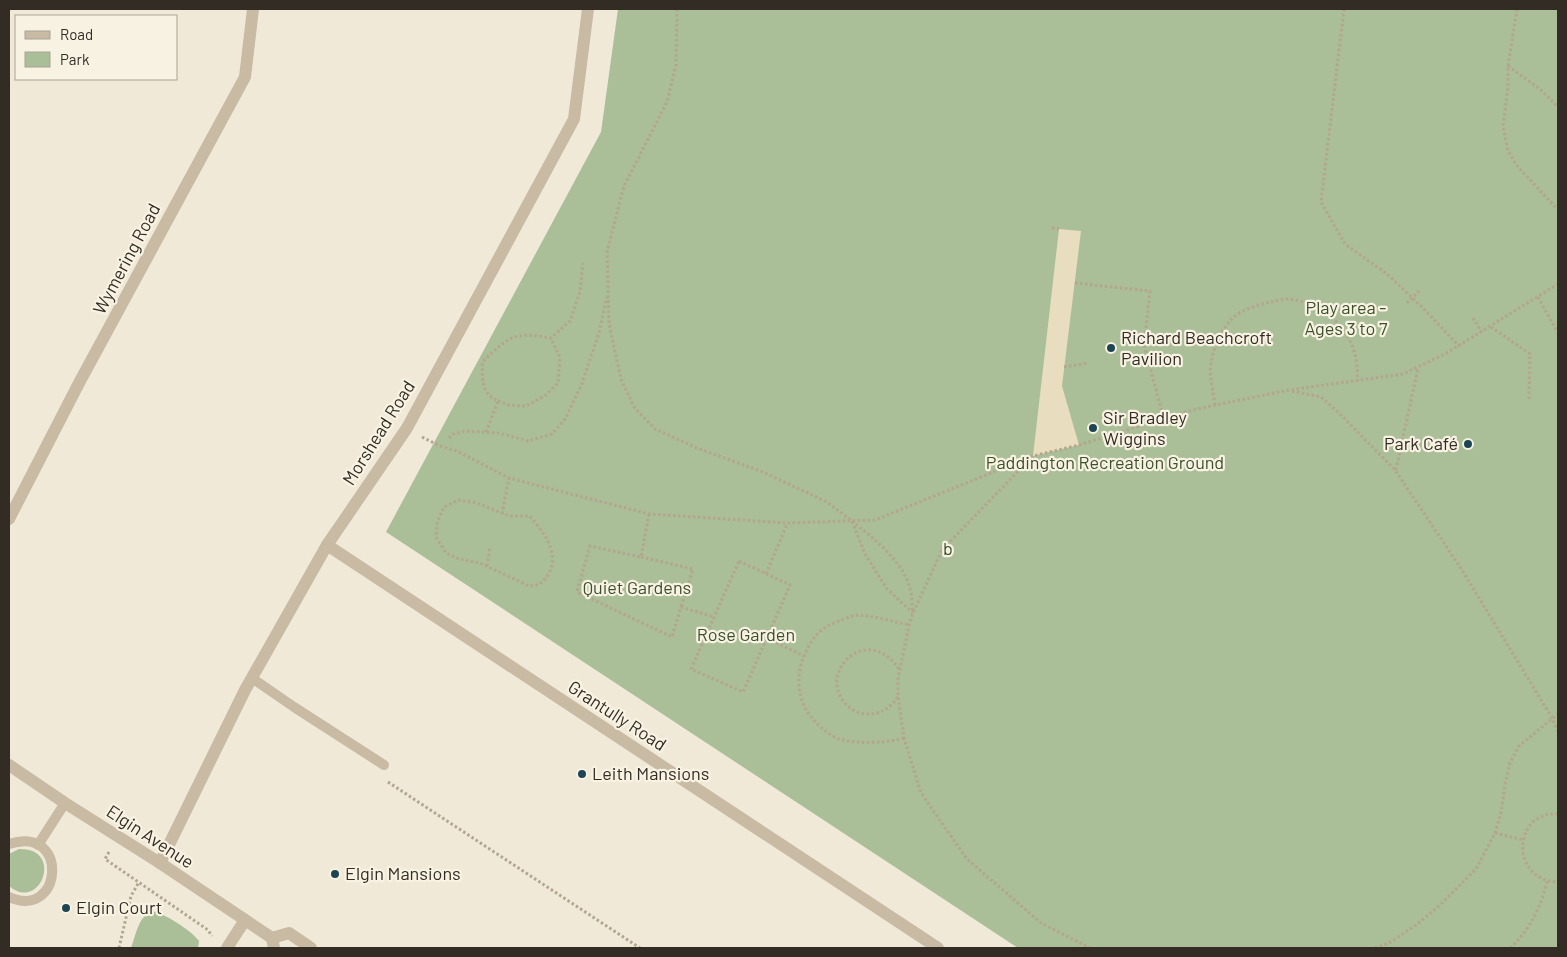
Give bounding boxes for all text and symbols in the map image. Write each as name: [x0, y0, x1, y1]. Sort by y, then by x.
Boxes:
legend: [15, 15, 178, 80]
text: Road: [60, 25, 93, 43]
text: Park: [60, 50, 90, 68]
street label: Wymering Road: [88, 199, 165, 318]
park label: Play area - Ages 3 to 7: [1305, 296, 1388, 339]
place label: Richard Beachcroft Pavilion: [1121, 326, 1272, 369]
marker: Richard Beachcroft Pavilion: [1105, 342, 1117, 354]
street label: Morshead Road: [337, 376, 419, 489]
place label: Sir Bradley Wiggins: [1103, 406, 1187, 449]
marker: Sir Bradley Wiggins: [1087, 422, 1099, 434]
place label: Park Café: [1384, 432, 1458, 454]
marker: Park Café: [1462, 438, 1474, 450]
park label: Paddington Recreation Ground: [986, 451, 1224, 473]
park label: b: [943, 537, 953, 559]
park label: Quiet Gardens: [583, 576, 691, 598]
park label: Rose Garden: [697, 623, 795, 645]
street label: Grantully Road: [564, 675, 671, 755]
place label: Leith Mansions: [592, 762, 709, 784]
marker: Leith Mansions: [576, 768, 588, 780]
street label: Elgin Avenue: [103, 800, 198, 873]
place label: Elgin Mansions: [345, 862, 461, 884]
marker: Elgin Mansions: [329, 868, 341, 880]
place label: Elgin Court: [76, 896, 162, 918]
marker: Elgin Court: [60, 902, 72, 914]

